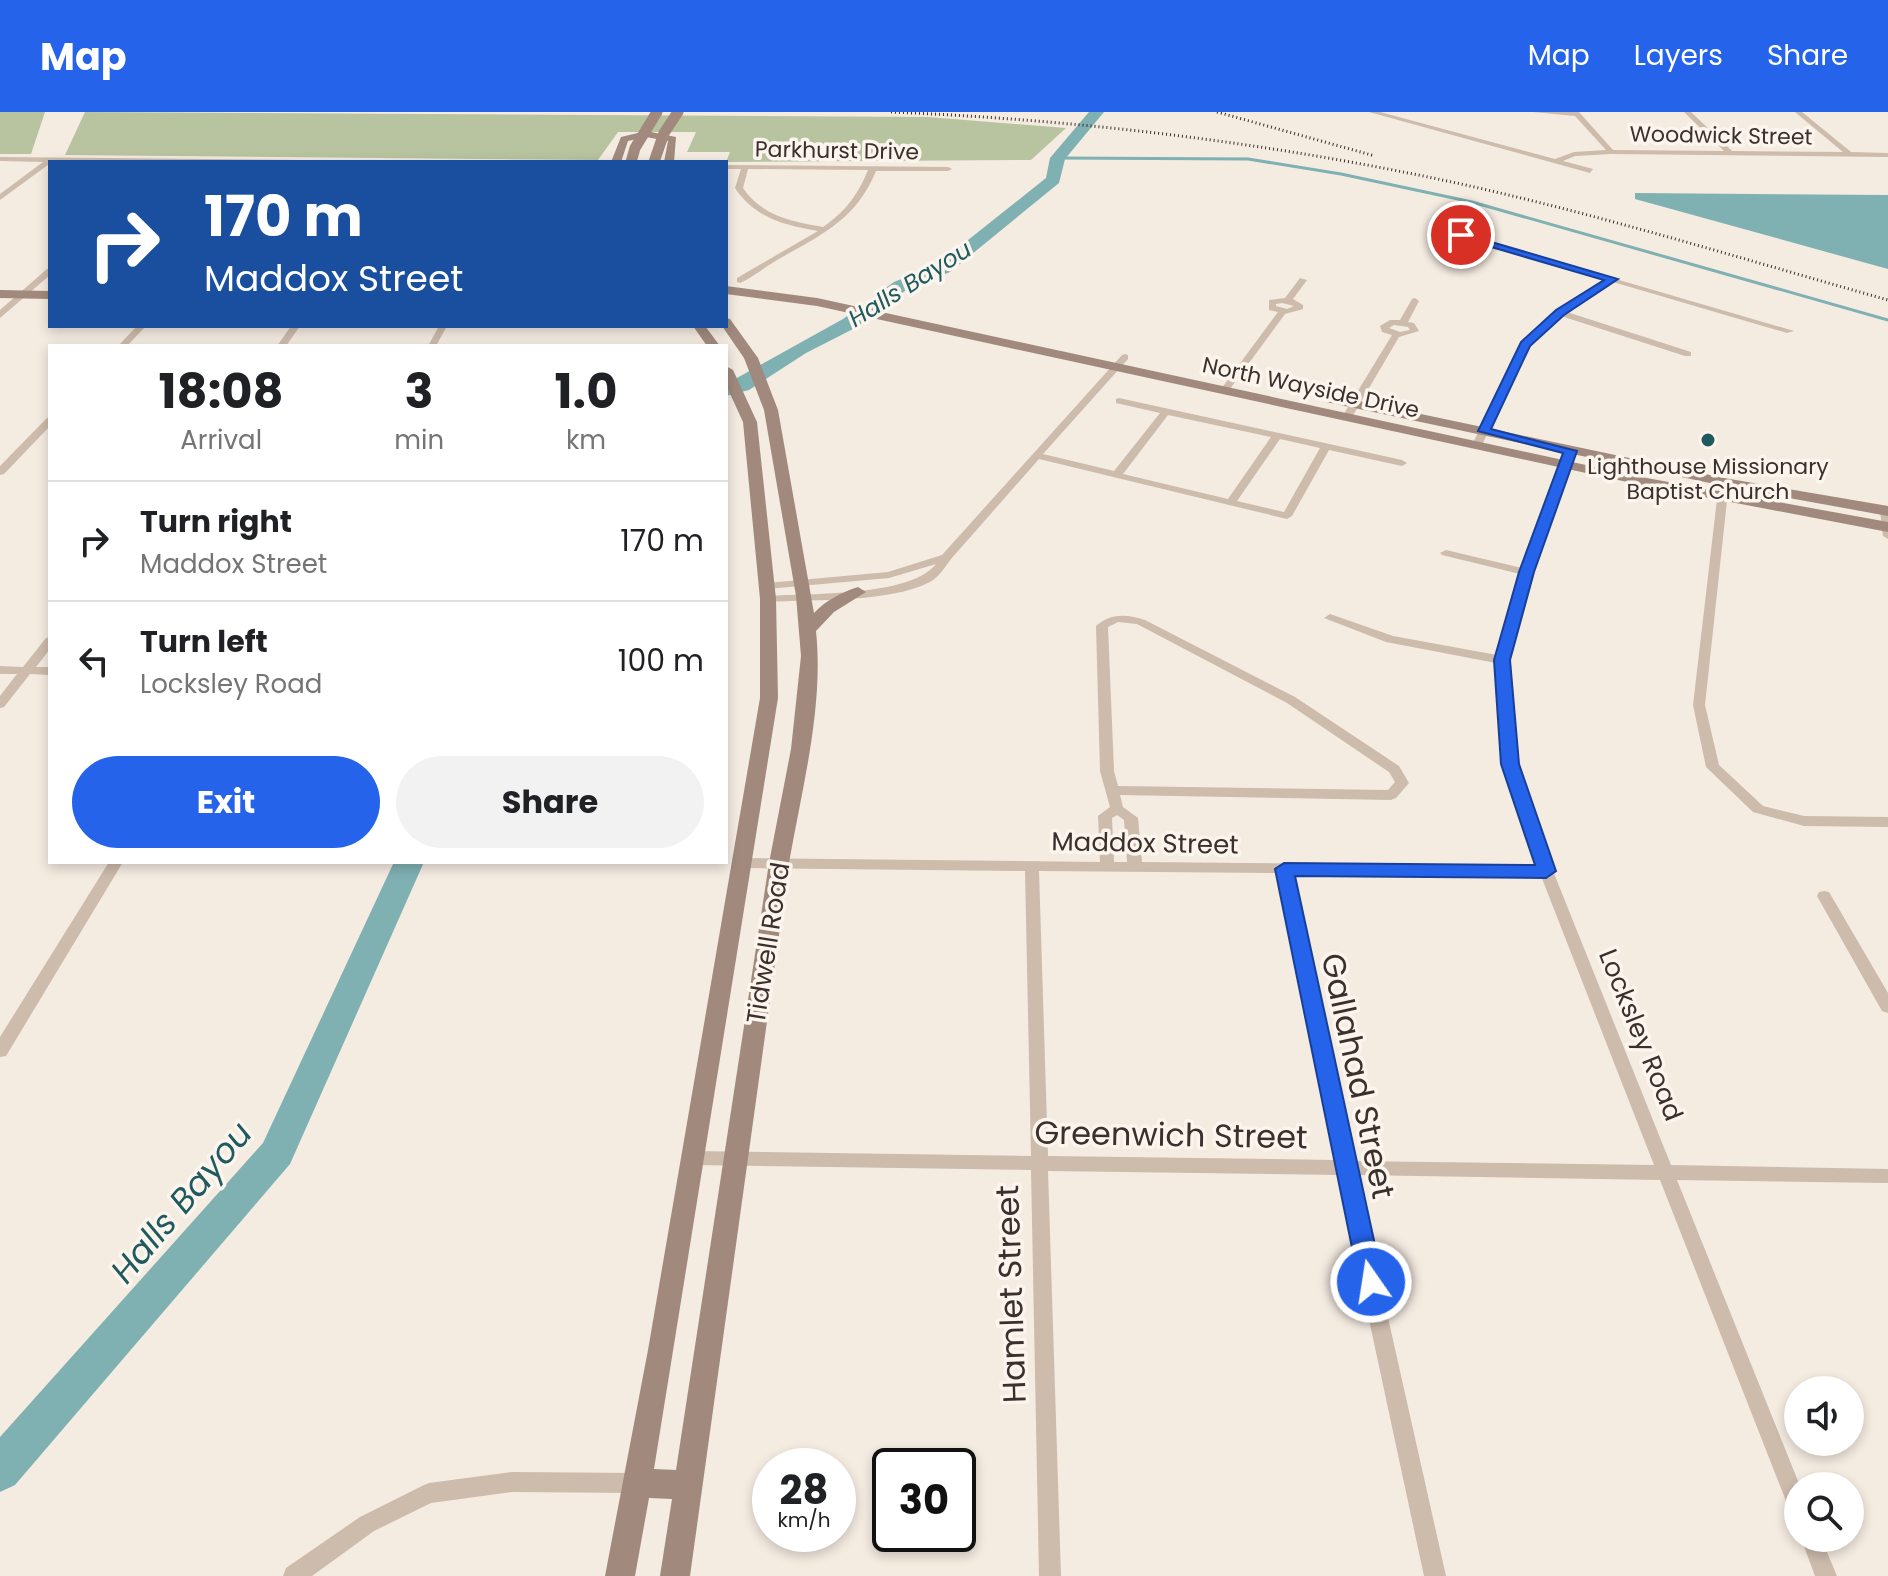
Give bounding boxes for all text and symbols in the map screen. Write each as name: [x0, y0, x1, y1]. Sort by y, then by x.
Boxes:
text: Map: [40, 30, 127, 83]
text: Map: [1528, 36, 1590, 75]
text: Layers: [1634, 36, 1723, 75]
text: Share: [1767, 36, 1848, 75]
street label: Woodwick Street: [1629, 118, 1813, 153]
street label: Parkhurst Drive: [755, 134, 919, 167]
text: 170 m: [204, 177, 363, 256]
icon: right: [72, 192, 176, 296]
pin: [1427, 201, 1495, 269]
icon: arrive: [1439, 213, 1483, 257]
water label: Halls Bayou: [842, 233, 978, 335]
text: Maddox Street: [204, 253, 463, 304]
street label: North Wayside Drive: [1200, 349, 1422, 426]
text: 18:08: [159, 358, 284, 425]
text: 3: [405, 358, 434, 425]
text: 1.0: [555, 358, 617, 425]
text: Arrival: [180, 422, 262, 458]
text: min: [394, 422, 444, 458]
text: km: [566, 422, 606, 458]
marker: Lighthouse Missionary Baptist Church: [1699, 431, 1717, 449]
place label: Lighthouse Missionary Baptist Church: [1587, 451, 1829, 507]
text: Turn right: [140, 500, 292, 543]
icon: right: [72, 519, 116, 563]
text: 170 m: [620, 519, 704, 562]
text: Maddox Street: [140, 546, 327, 582]
text: Turn left: [140, 620, 268, 663]
icon: left: [72, 639, 116, 683]
text: 100 m: [618, 639, 704, 682]
text: Locksley Road: [140, 666, 322, 702]
button: Exit: [72, 756, 380, 848]
button: Share: [396, 756, 704, 848]
street label: Maddox Street: [1051, 823, 1239, 863]
street label: Tidwell Road: [737, 860, 799, 1026]
street label: Locksley Road: [1590, 944, 1692, 1126]
street label: Gallahad Street: [1311, 949, 1406, 1203]
street label: Greenwich Street: [1034, 1110, 1308, 1159]
water label: Halls Bayou: [99, 1111, 263, 1293]
street label: Hamlet Street: [984, 1184, 1037, 1404]
position arrow: [1329, 1240, 1413, 1324]
map controls: [1784, 1376, 1864, 1552]
button: sound: [1784, 1376, 1864, 1456]
speed limit sign: 30: [872, 1448, 976, 1552]
text: 28: [780, 1462, 828, 1518]
button: search: [1784, 1472, 1864, 1552]
text: km/h: [777, 1506, 831, 1534]

